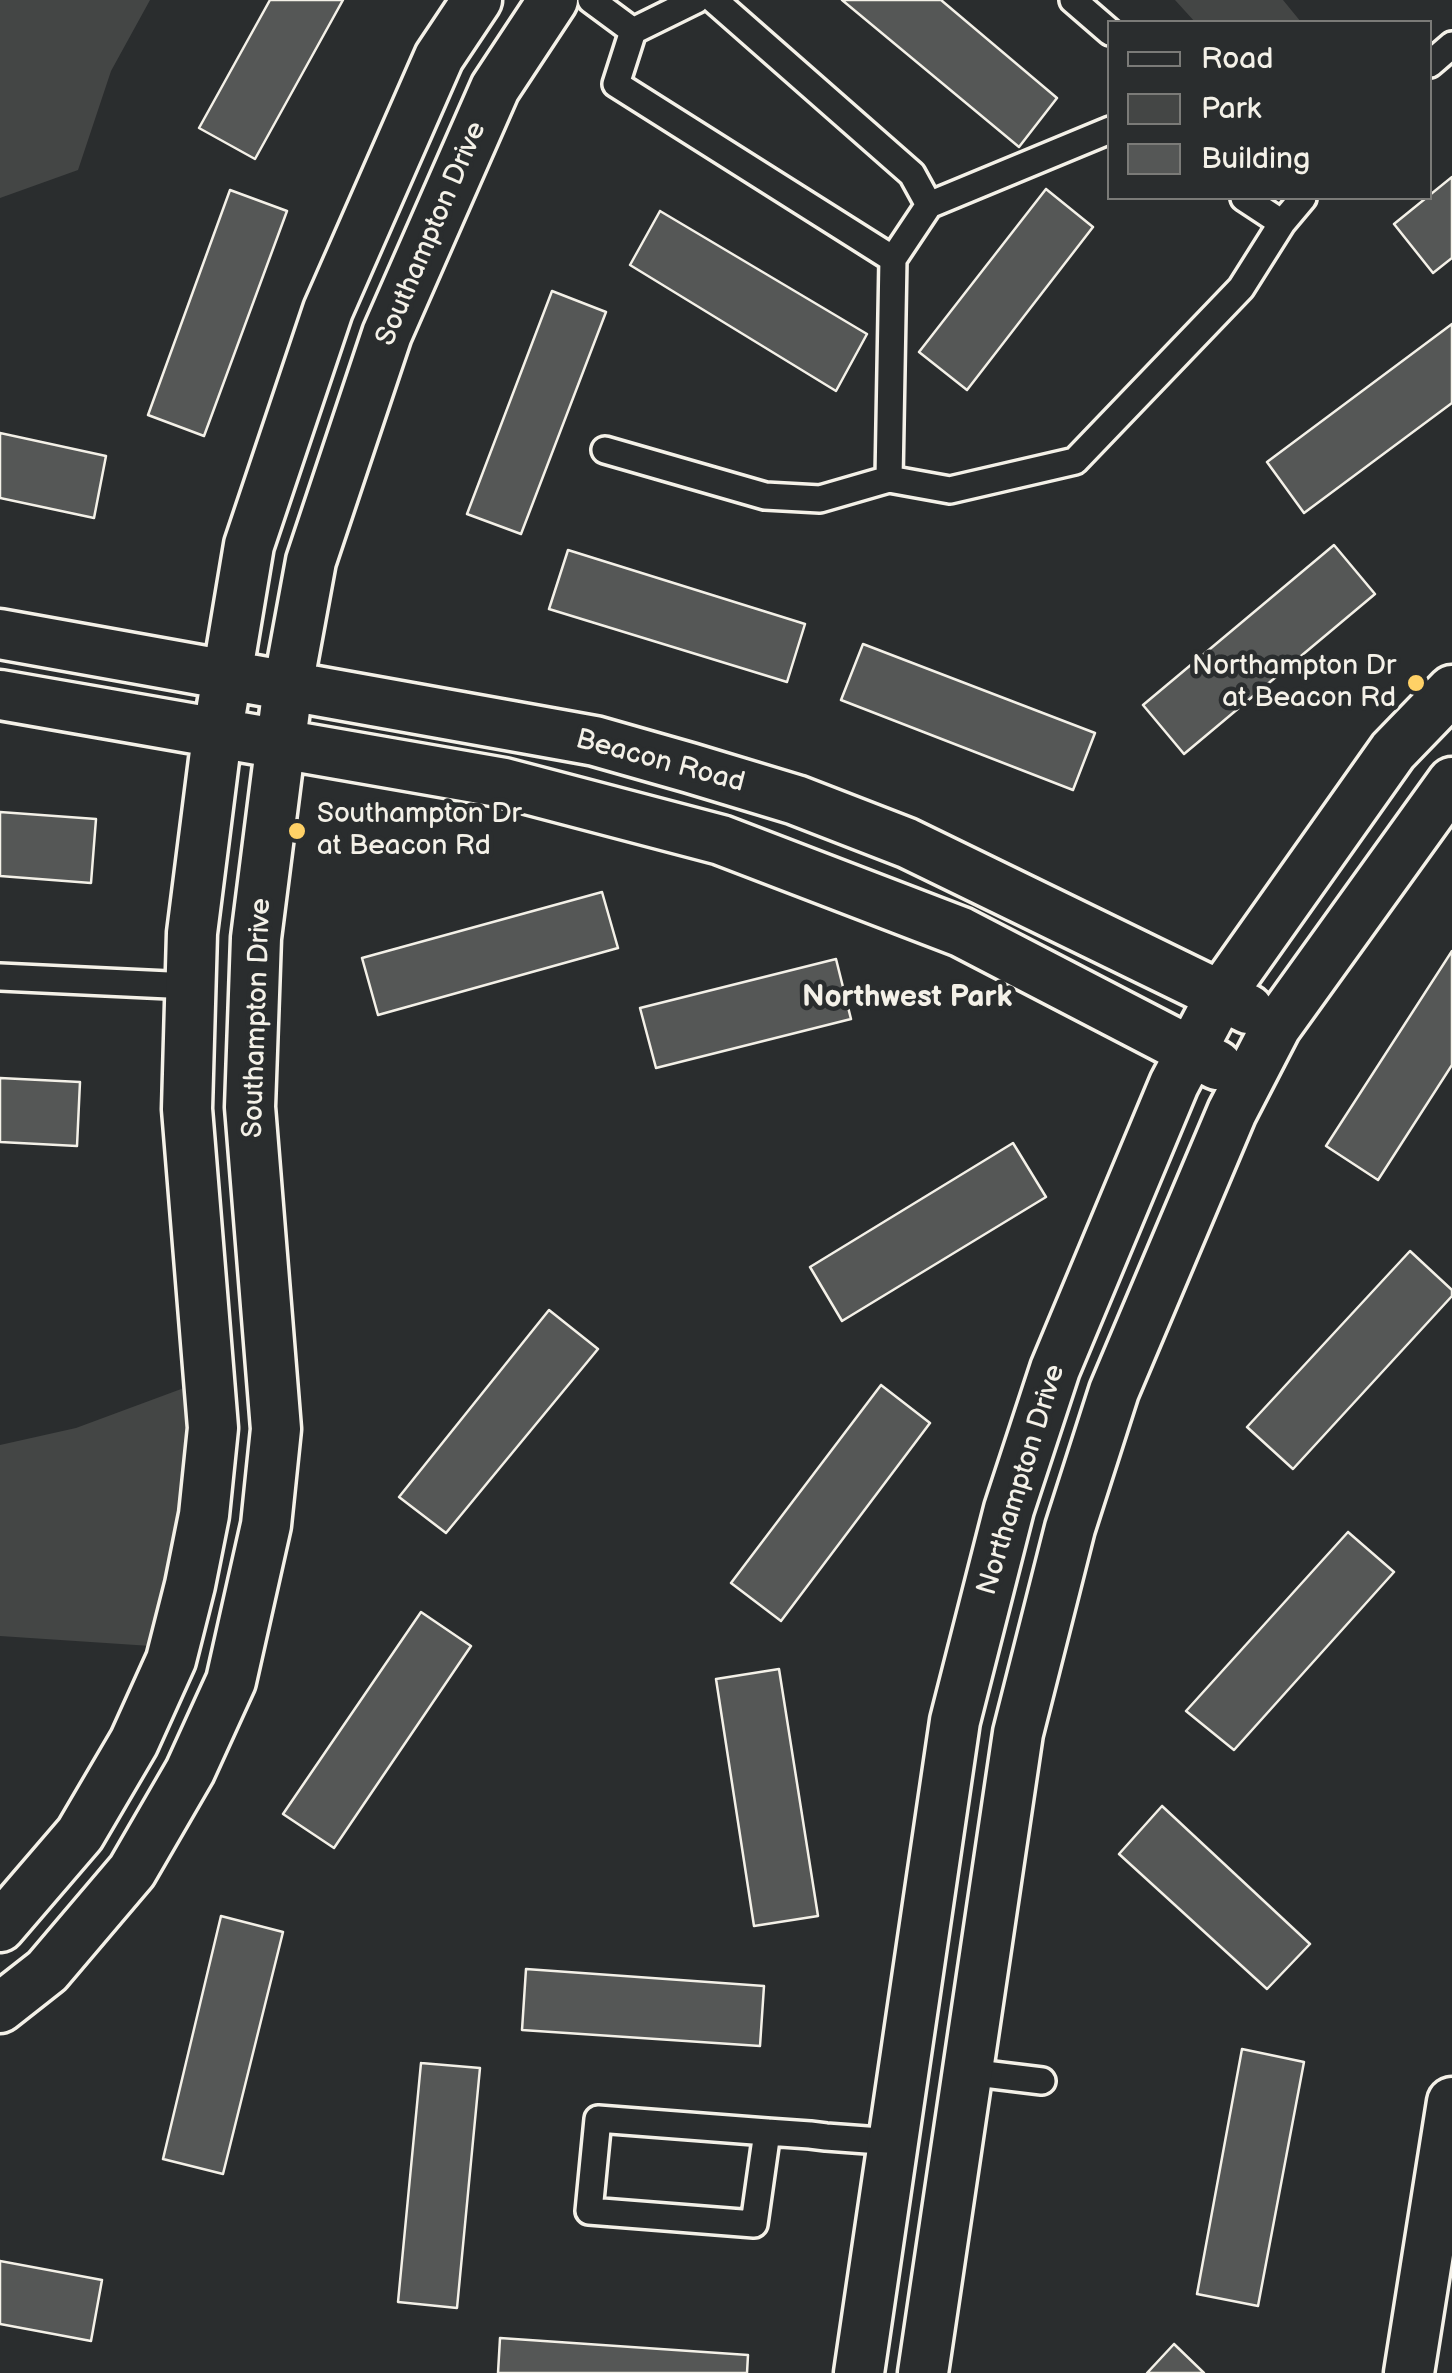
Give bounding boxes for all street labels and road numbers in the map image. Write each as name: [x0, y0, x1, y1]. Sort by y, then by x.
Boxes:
street label: Southampton Drive: [370, 117, 494, 351]
street label: Beacon Road: [572, 723, 748, 801]
street label: Southampton Drive: [237, 897, 279, 1139]
street label: Northampton Drive: [971, 1361, 1073, 1599]

